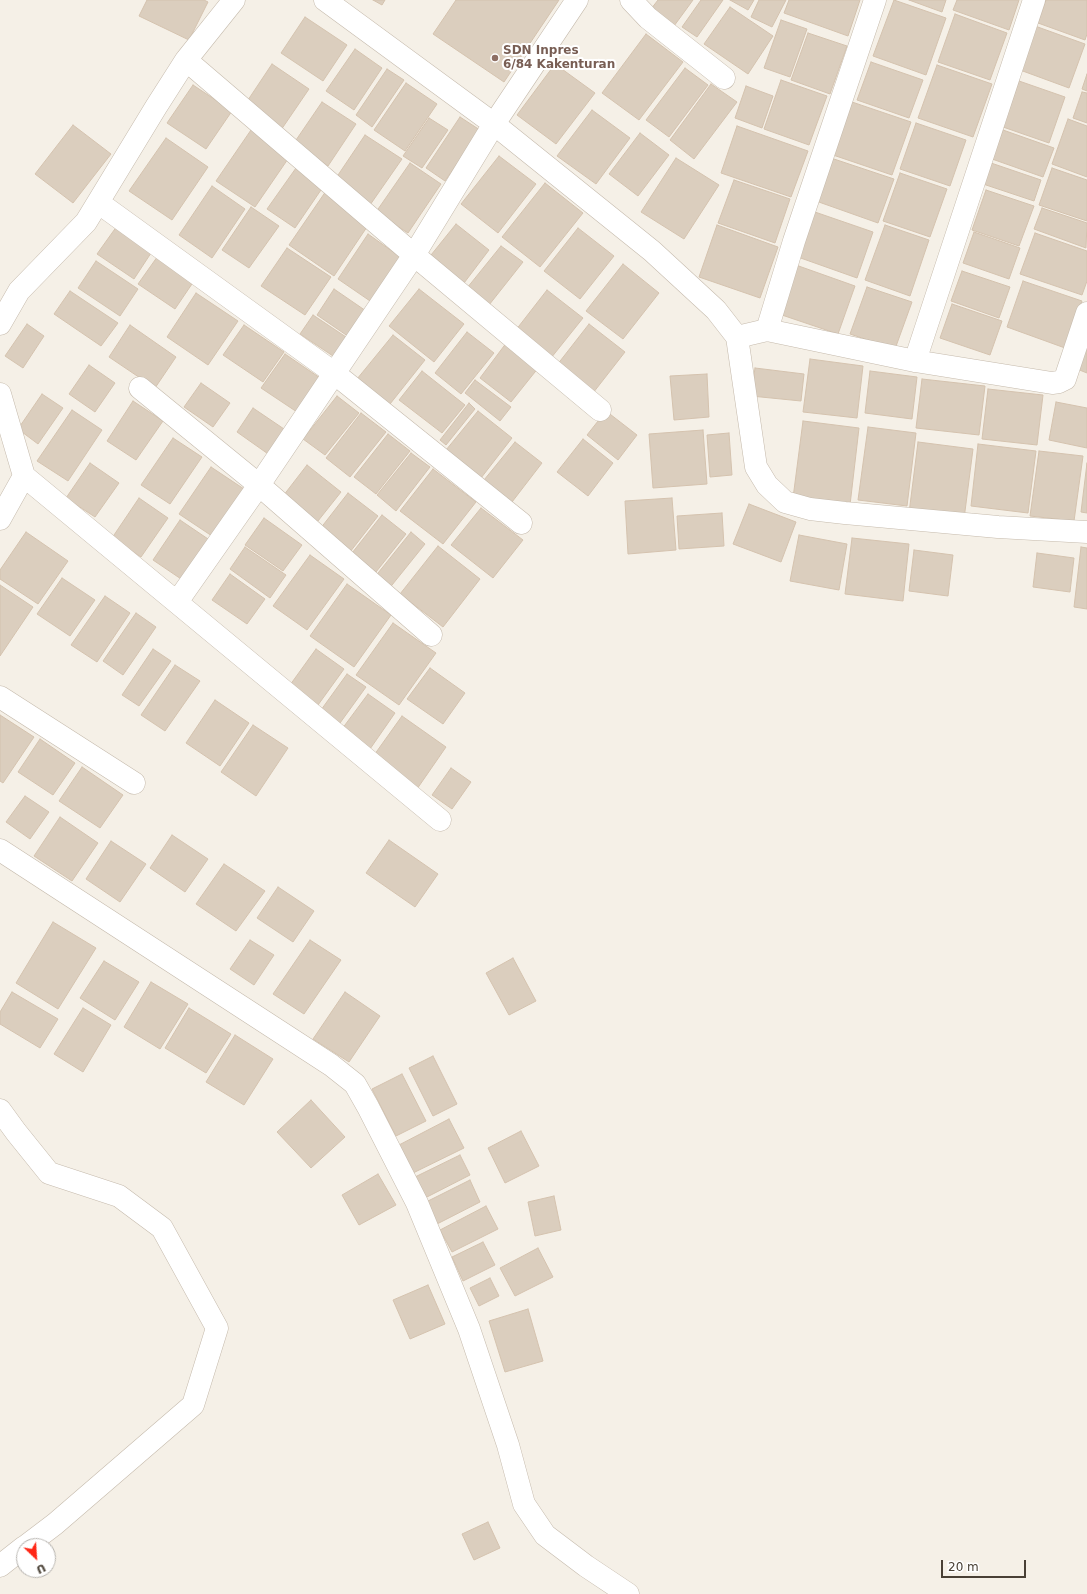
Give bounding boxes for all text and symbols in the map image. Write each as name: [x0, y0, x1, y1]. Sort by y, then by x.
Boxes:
place label: SDN Inpres 6/84 Kakenturan: [503, 44, 615, 72]
marker: SDN Inpres 6/84 Kakenturan: [490, 53, 500, 63]
north arrow: [16, 1538, 56, 1578]
scale bar: [943, 1552, 1028, 1578]
text: 20 m: [948, 1560, 979, 1574]
text: U: [34, 1561, 48, 1576]

